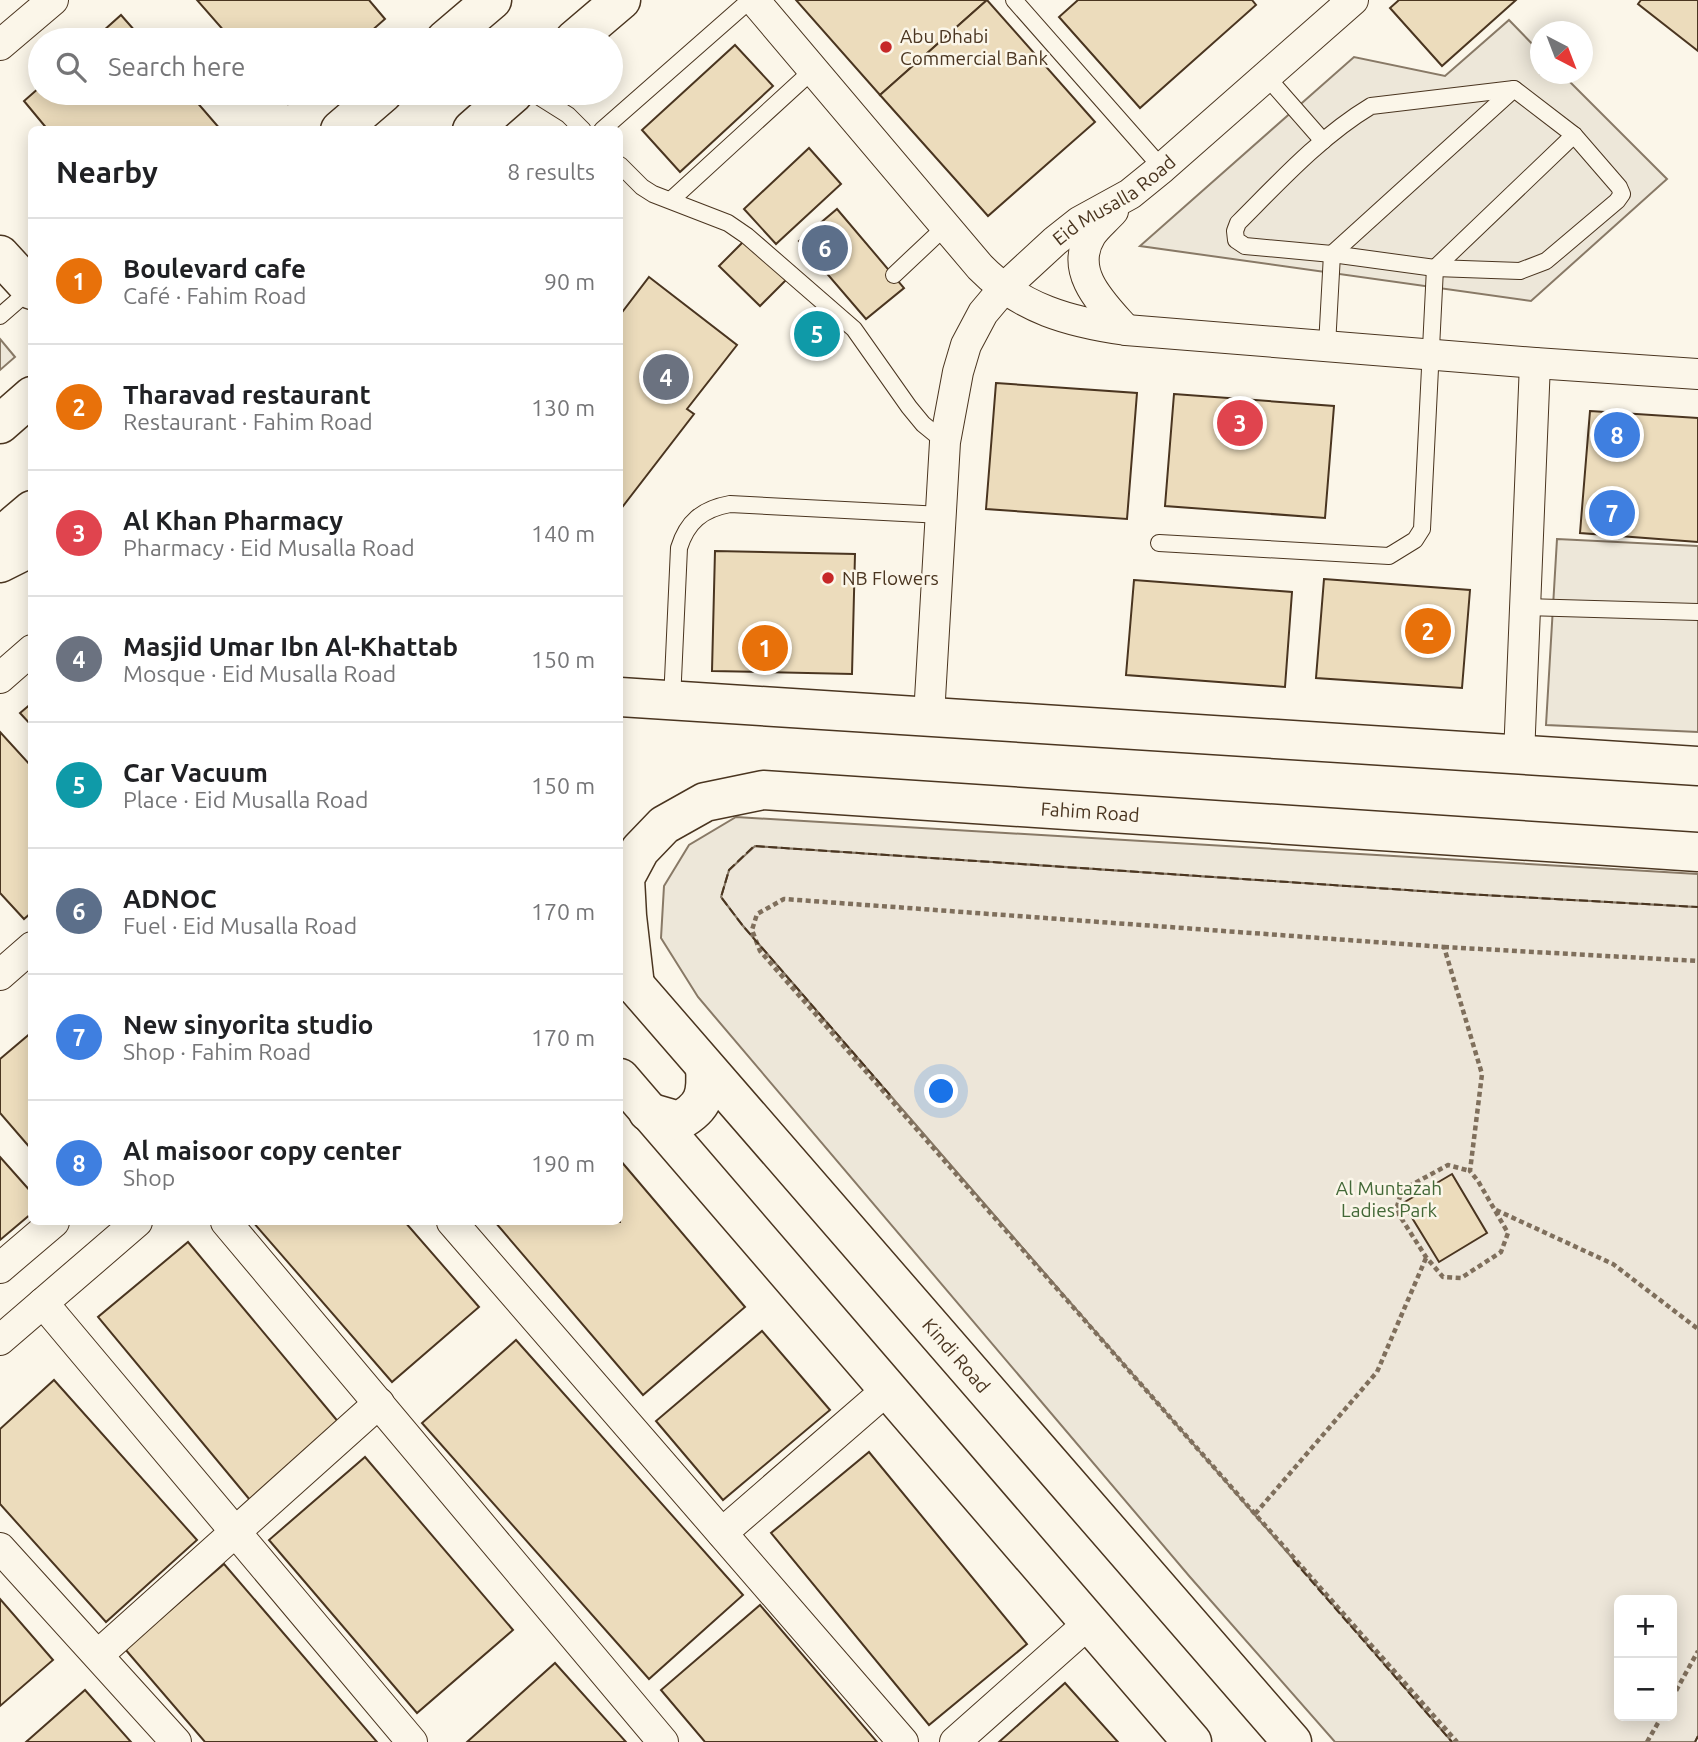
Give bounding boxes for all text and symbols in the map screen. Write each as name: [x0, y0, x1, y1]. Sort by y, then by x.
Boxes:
north arrow: [1530, 21, 1593, 84]
place label: Abu Dhabi Commercial Bank: [900, 25, 1048, 69]
search box: [28, 28, 623, 105]
marker: Abu Dhabi Commercial Bank: [878, 39, 894, 55]
icon: search: [52, 48, 90, 86]
text: Search here: [108, 52, 245, 81]
street label: Eid Musalla Road: [1048, 150, 1180, 250]
text: Nearby: [56, 155, 158, 189]
text: 8 results: [507, 159, 595, 184]
pin: 6: [802, 222, 848, 274]
text: Boulevard cafe: [123, 254, 306, 283]
text: 1: [73, 269, 85, 294]
text: 90 m: [544, 269, 595, 294]
text: Café · Fahim Road: [123, 283, 306, 308]
pin: 5: [794, 308, 840, 360]
pin: 4: [643, 351, 689, 403]
text: Tharavad restaurant: [123, 380, 371, 409]
text: 2: [73, 395, 85, 420]
text: 130 m: [531, 395, 595, 420]
pin: 3: [1217, 397, 1263, 449]
text: Restaurant · Fahim Road: [123, 409, 373, 434]
pin: 8: [1594, 409, 1640, 461]
pin: 7: [1589, 487, 1635, 539]
text: Al Khan Pharmacy: [123, 506, 343, 535]
text: 3: [73, 521, 85, 546]
text: 140 m: [531, 521, 595, 546]
text: Pharmacy · Eid Musalla Road: [123, 535, 415, 560]
place label: NB Flowers: [842, 567, 939, 589]
marker: NB Flowers: [820, 570, 836, 586]
pin: 2: [1405, 605, 1451, 657]
pin: 1: [742, 622, 788, 674]
text: Masjid Umar Ibn Al-Khattab: [123, 632, 458, 661]
text: 4: [73, 647, 85, 672]
text: 150 m: [531, 647, 595, 672]
text: Mosque · Eid Musalla Road: [123, 661, 396, 686]
text: Car Vacuum: [123, 758, 268, 787]
text: 5: [73, 773, 85, 798]
text: 150 m: [531, 773, 595, 798]
text: Place · Eid Musalla Road: [123, 787, 369, 812]
street label: Fahim Road: [1040, 797, 1140, 826]
text: ADNOC: [123, 884, 217, 913]
text: 6: [73, 899, 85, 924]
text: 170 m: [531, 899, 595, 924]
text: Fuel · Eid Musalla Road: [123, 913, 357, 938]
text: New sinyorita studio: [123, 1010, 374, 1039]
text: 7: [73, 1025, 85, 1050]
text: 170 m: [531, 1025, 595, 1050]
text: Shop · Fahim Road: [123, 1039, 311, 1064]
your location: [924, 1074, 958, 1108]
text: Al maisoor copy center: [123, 1136, 402, 1165]
text: 8: [73, 1151, 85, 1176]
text: 190 m: [531, 1151, 595, 1176]
text: Shop: [123, 1165, 175, 1190]
park label: Al Muntazah Ladies Park: [1336, 1177, 1442, 1221]
street label: Kindi Road: [918, 1314, 995, 1397]
map controls: [1614, 1595, 1677, 1721]
button: +: [1614, 1595, 1677, 1658]
button: −: [1614, 1658, 1677, 1721]

